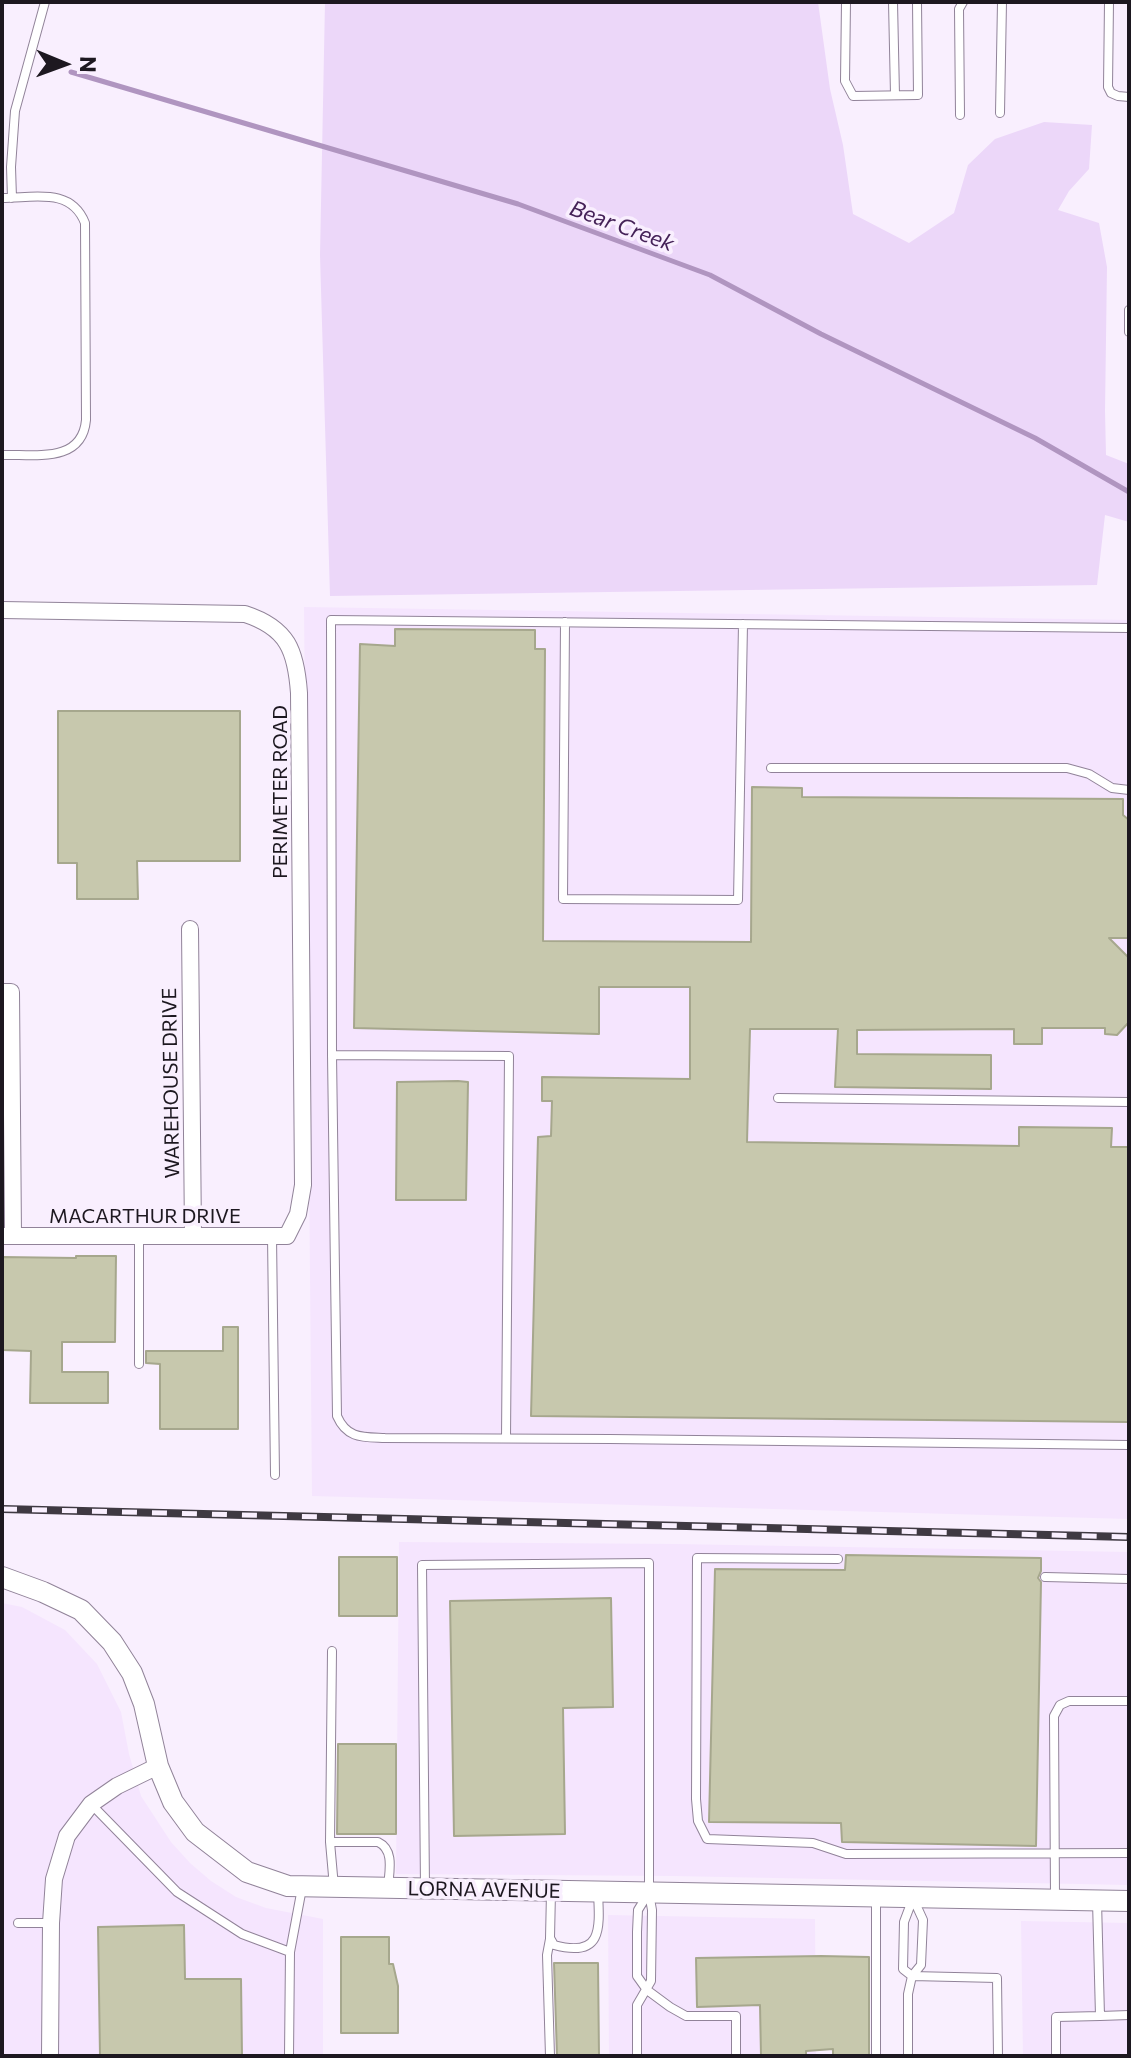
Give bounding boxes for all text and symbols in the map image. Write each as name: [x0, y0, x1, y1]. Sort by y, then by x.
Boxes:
north arrow: [24, 24, 104, 104]
text: N: [75, 56, 102, 73]
water label: Bear Creek: [566, 195, 678, 257]
street label: PERIMETER ROAD: [268, 705, 292, 879]
street label: WAREHOUSE DRIVE: [157, 987, 185, 1179]
street label: MACARTHUR DRIVE: [49, 1204, 241, 1228]
street label: LORNA AVENUE: [407, 1877, 561, 1903]

